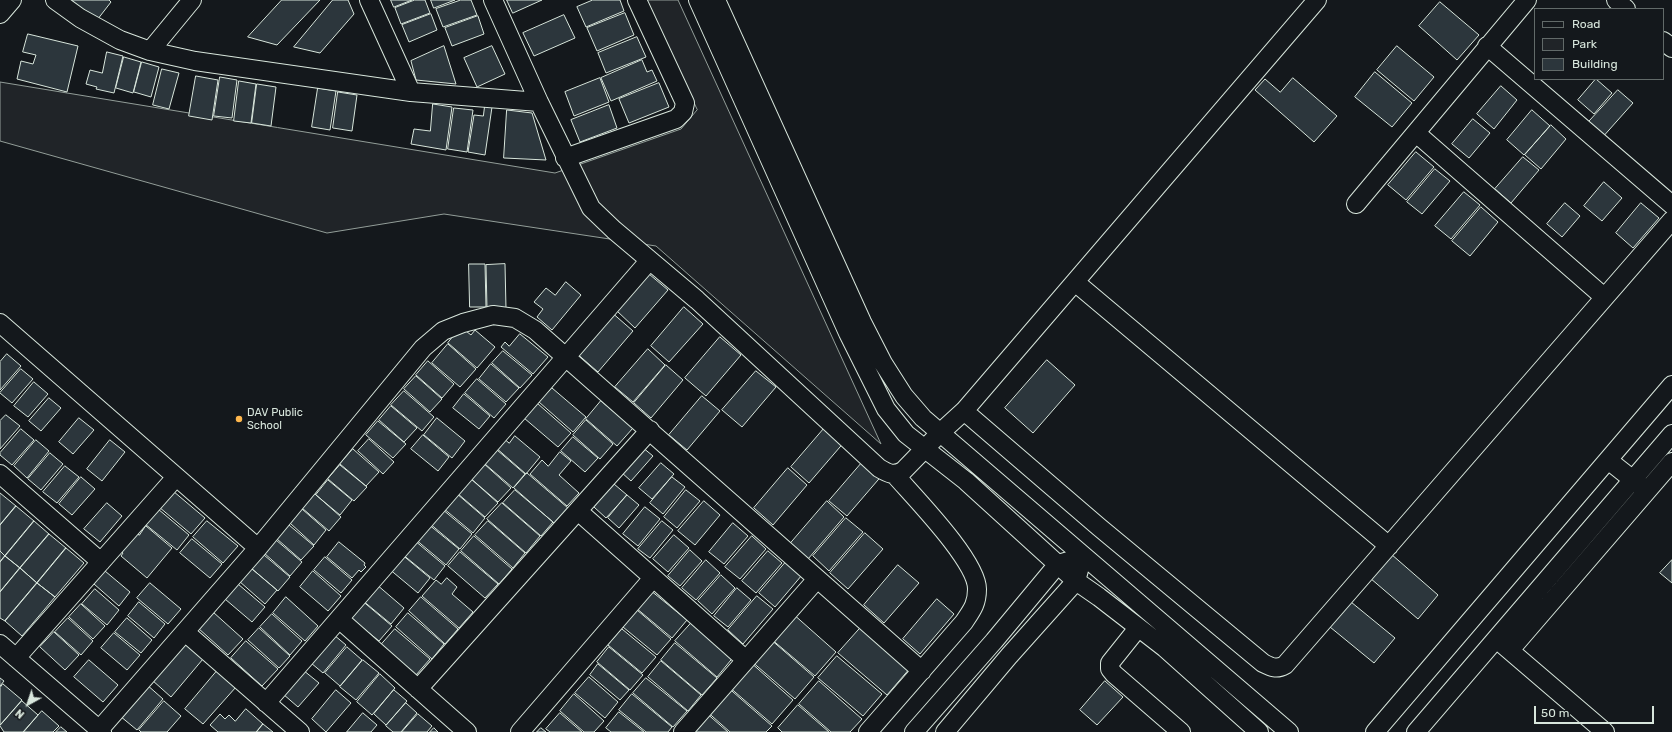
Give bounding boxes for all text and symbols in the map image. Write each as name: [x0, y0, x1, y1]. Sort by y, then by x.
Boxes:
legend: [1534, 8, 1664, 80]
text: Road: [1572, 17, 1600, 31]
text: Park: [1572, 37, 1597, 51]
text: Building: [1572, 57, 1618, 71]
place label: DAV Public School: [247, 406, 303, 432]
marker: DAV Public School: [234, 414, 244, 424]
north arrow: [8, 684, 48, 724]
scale bar: [1536, 698, 1656, 724]
text: N: [13, 706, 27, 721]
text: 50 m: [1541, 706, 1569, 720]

